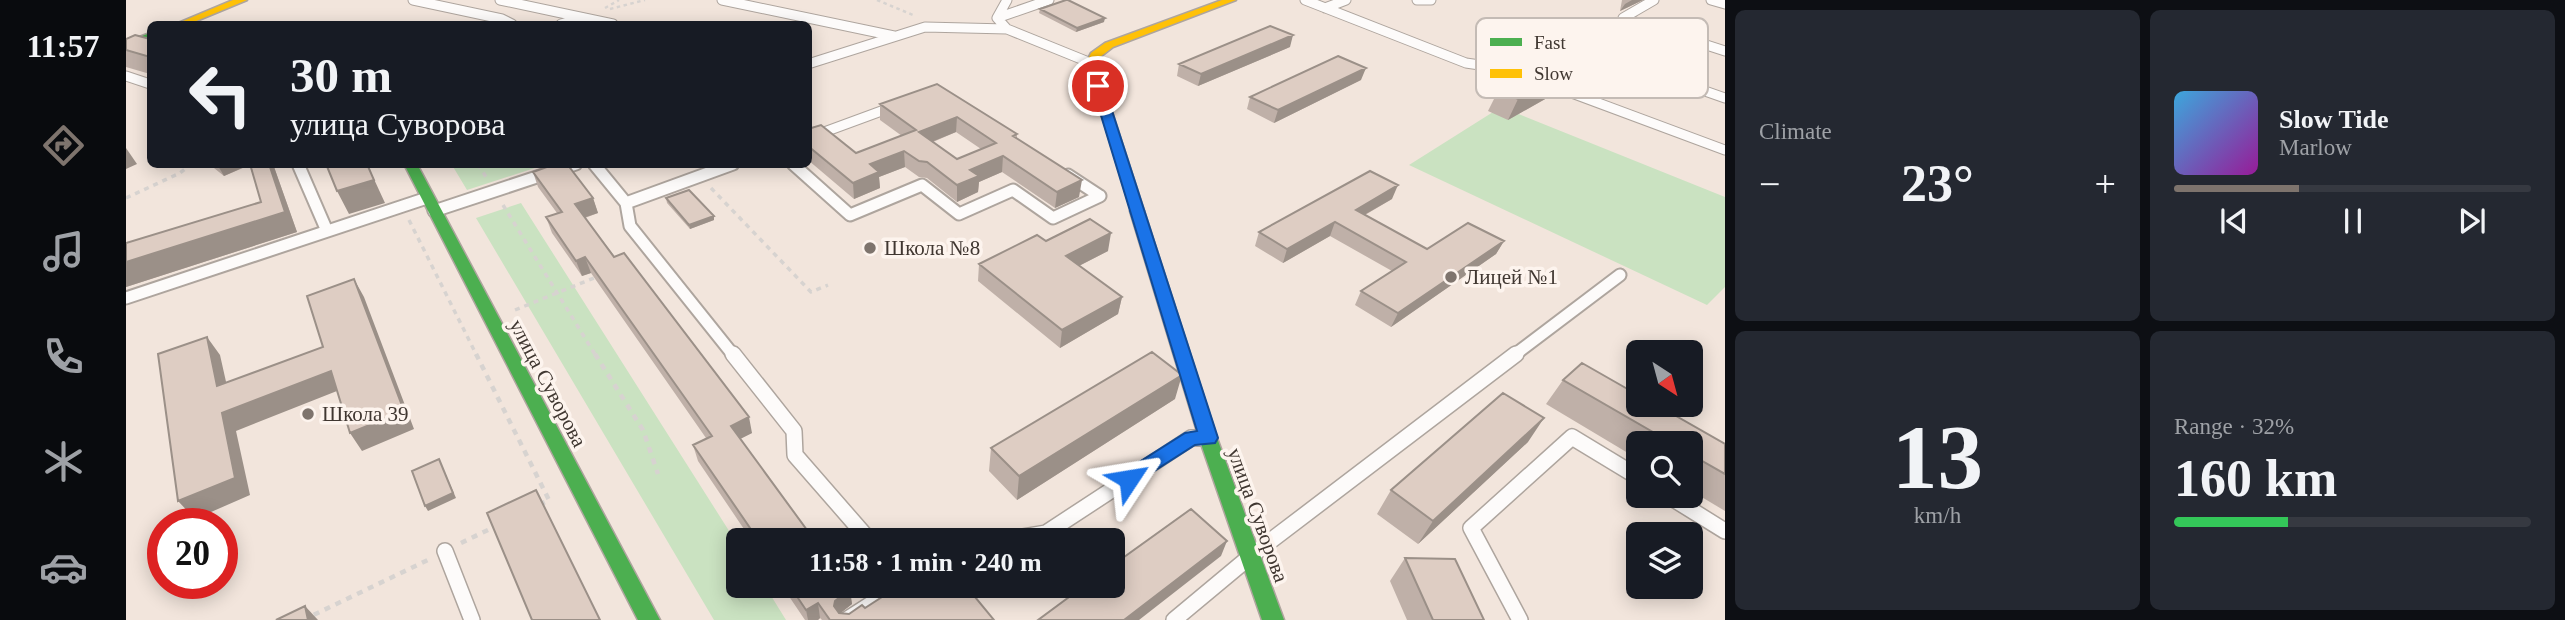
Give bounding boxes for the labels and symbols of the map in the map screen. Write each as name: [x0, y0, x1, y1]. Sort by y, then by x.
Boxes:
legend: [1476, 18, 1708, 98]
text: Fast: [1534, 32, 1566, 53]
pin: [1068, 56, 1128, 116]
text: Slow: [1534, 63, 1573, 84]
place label: Школа №8: [884, 236, 980, 260]
marker: Школа №8: [862, 240, 878, 256]
place label: Лицей №1: [1465, 265, 1558, 289]
marker: Лицей №1: [1443, 269, 1459, 285]
street label: улица Суворова: [504, 315, 592, 452]
north arrow: [1626, 340, 1703, 416]
place label: Школа 39: [322, 402, 409, 426]
marker: Школа 39: [300, 406, 316, 422]
position arrow: [1092, 442, 1166, 516]
street label: улица Суворова: [1223, 444, 1294, 586]
speed limit sign: 20: [147, 508, 238, 599]

